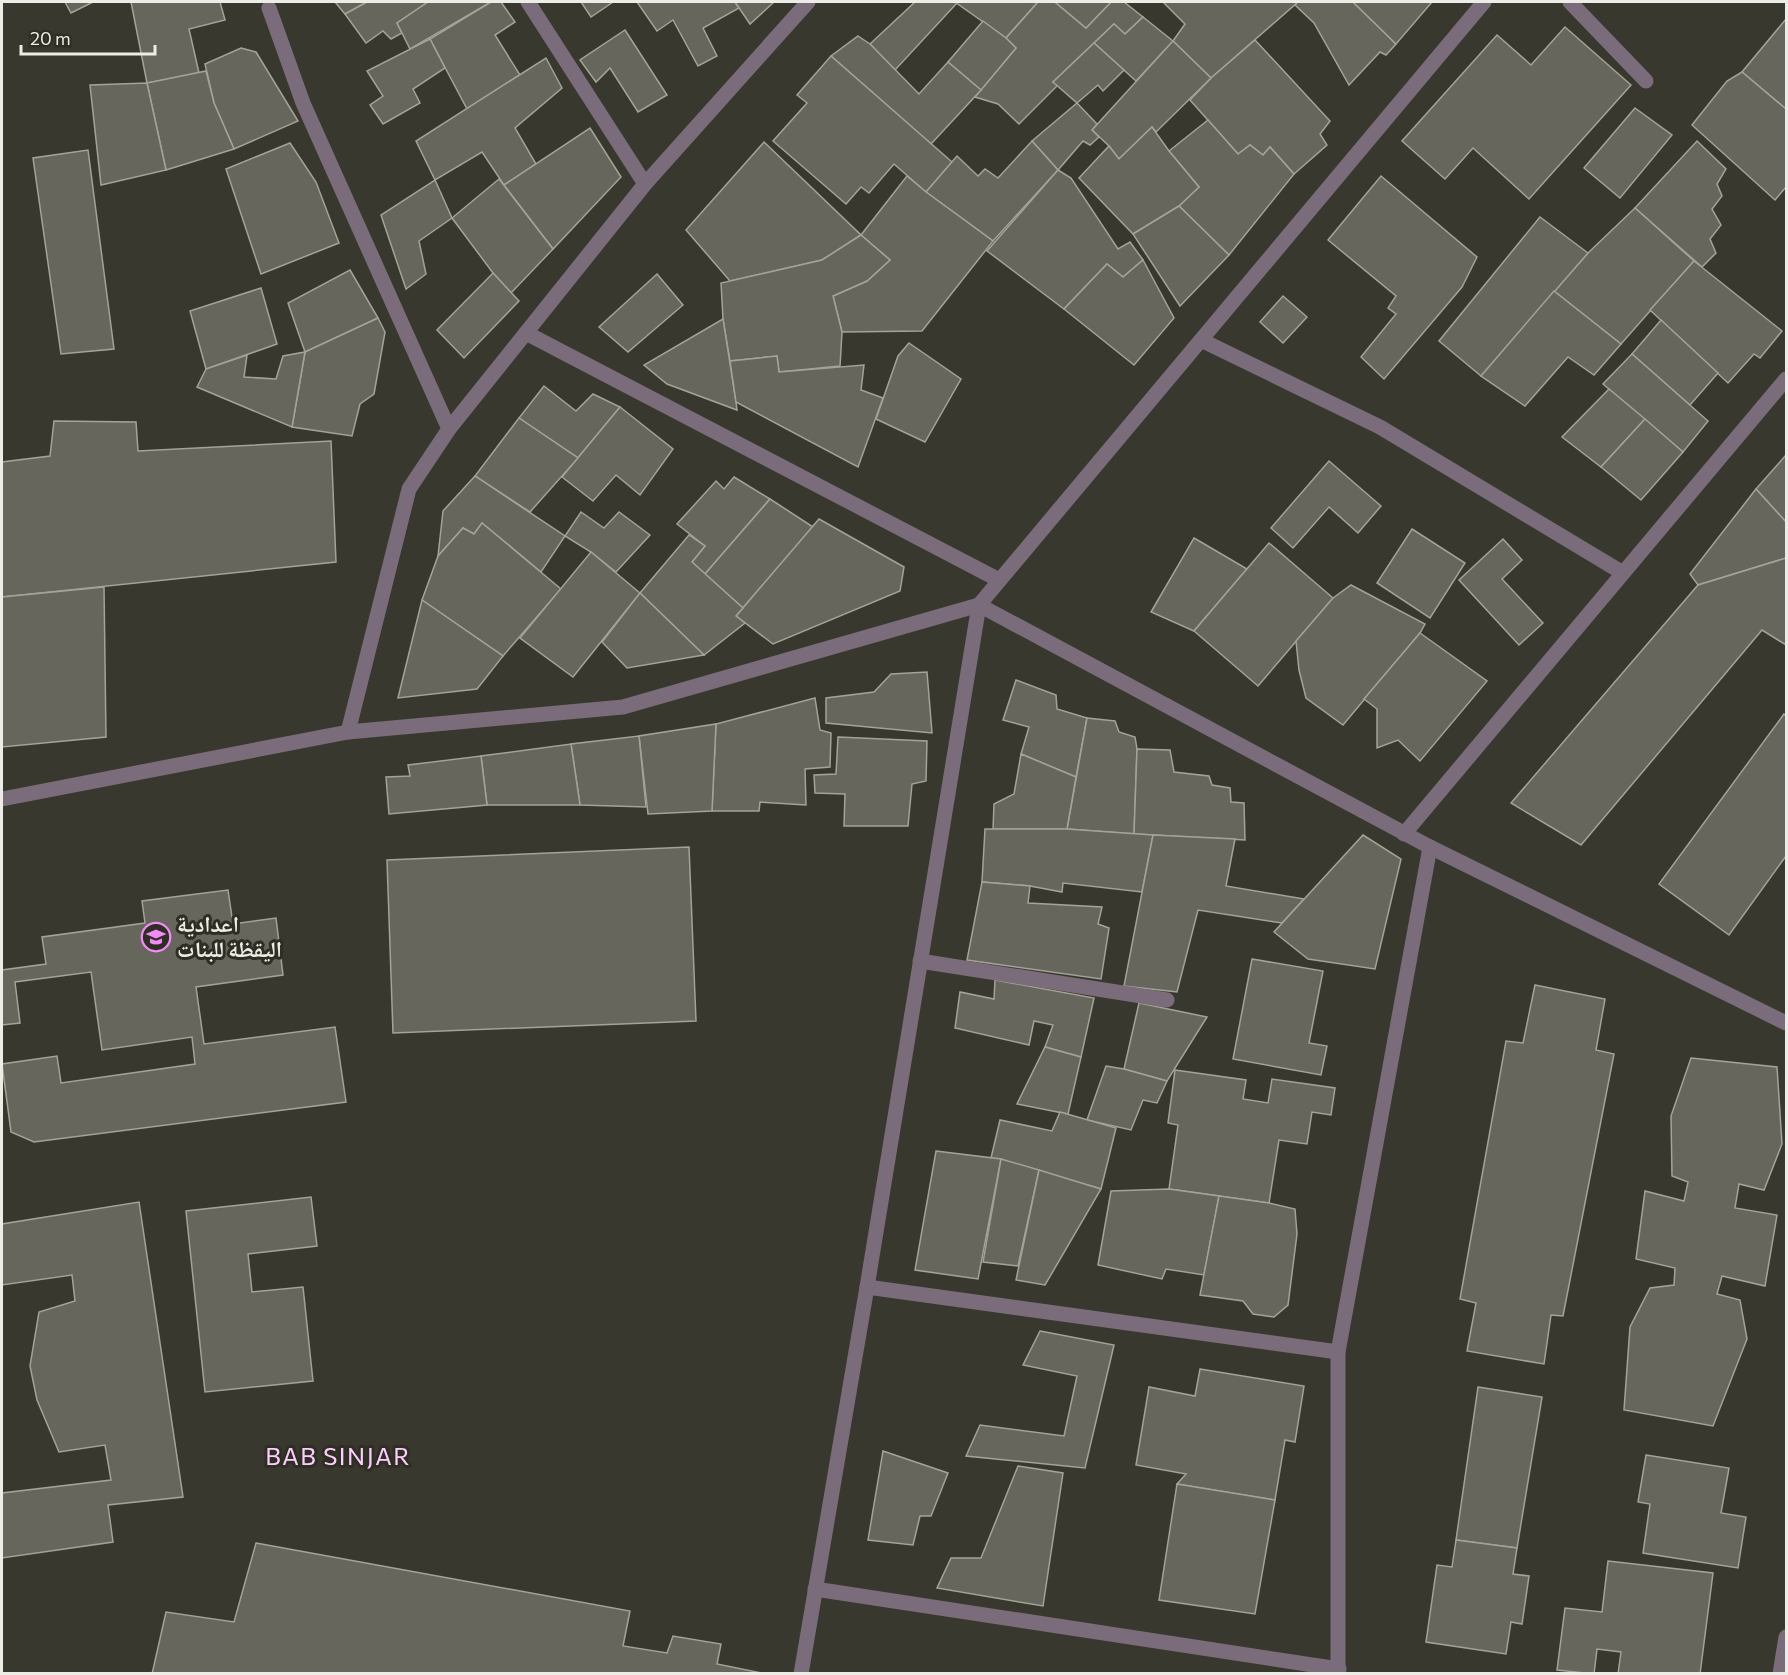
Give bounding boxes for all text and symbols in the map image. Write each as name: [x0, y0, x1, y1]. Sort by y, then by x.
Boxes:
scale bar: [21, 18, 154, 56]
text: 20 m: [30, 27, 71, 49]
place label: اعدادية اليقظة للبنات: [177, 910, 282, 963]
school or university icon: اعدادية اليقظة للبنات: [140, 921, 172, 953]
district label: BAB SINJAR: [265, 1441, 411, 1470]

